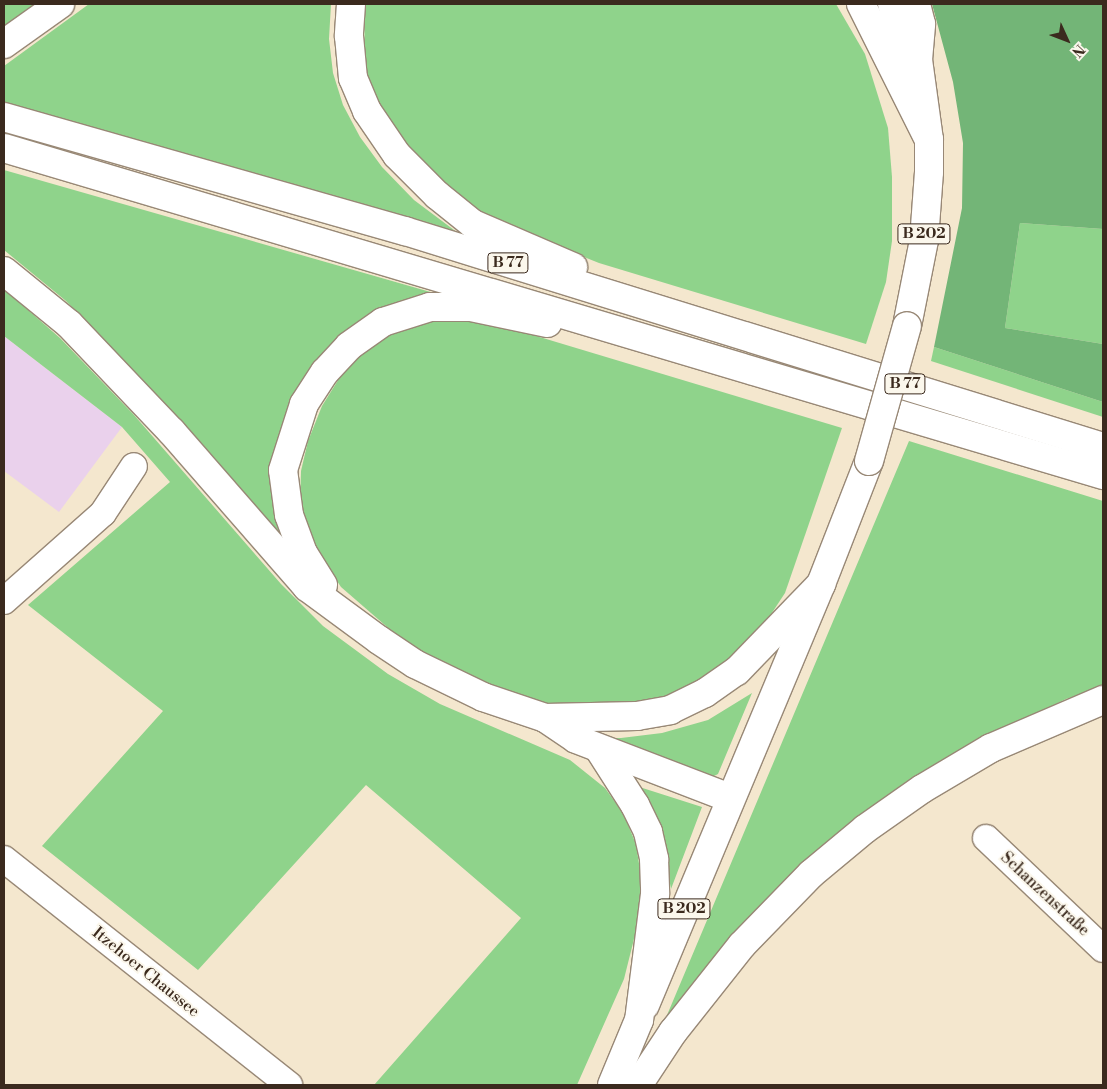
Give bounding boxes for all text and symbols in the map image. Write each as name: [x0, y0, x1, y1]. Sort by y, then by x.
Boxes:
north arrow: [1042, 15, 1092, 65]
text: N: [1068, 40, 1088, 60]
road number: B 202: [896, 222, 952, 246]
road number: B 77: [487, 250, 529, 276]
road number: B 77: [884, 372, 926, 396]
street label: Schanzenstraße: [997, 848, 1093, 940]
road number: B 202: [656, 896, 712, 922]
street label: Itzehoer Chaussee: [89, 923, 203, 1021]

